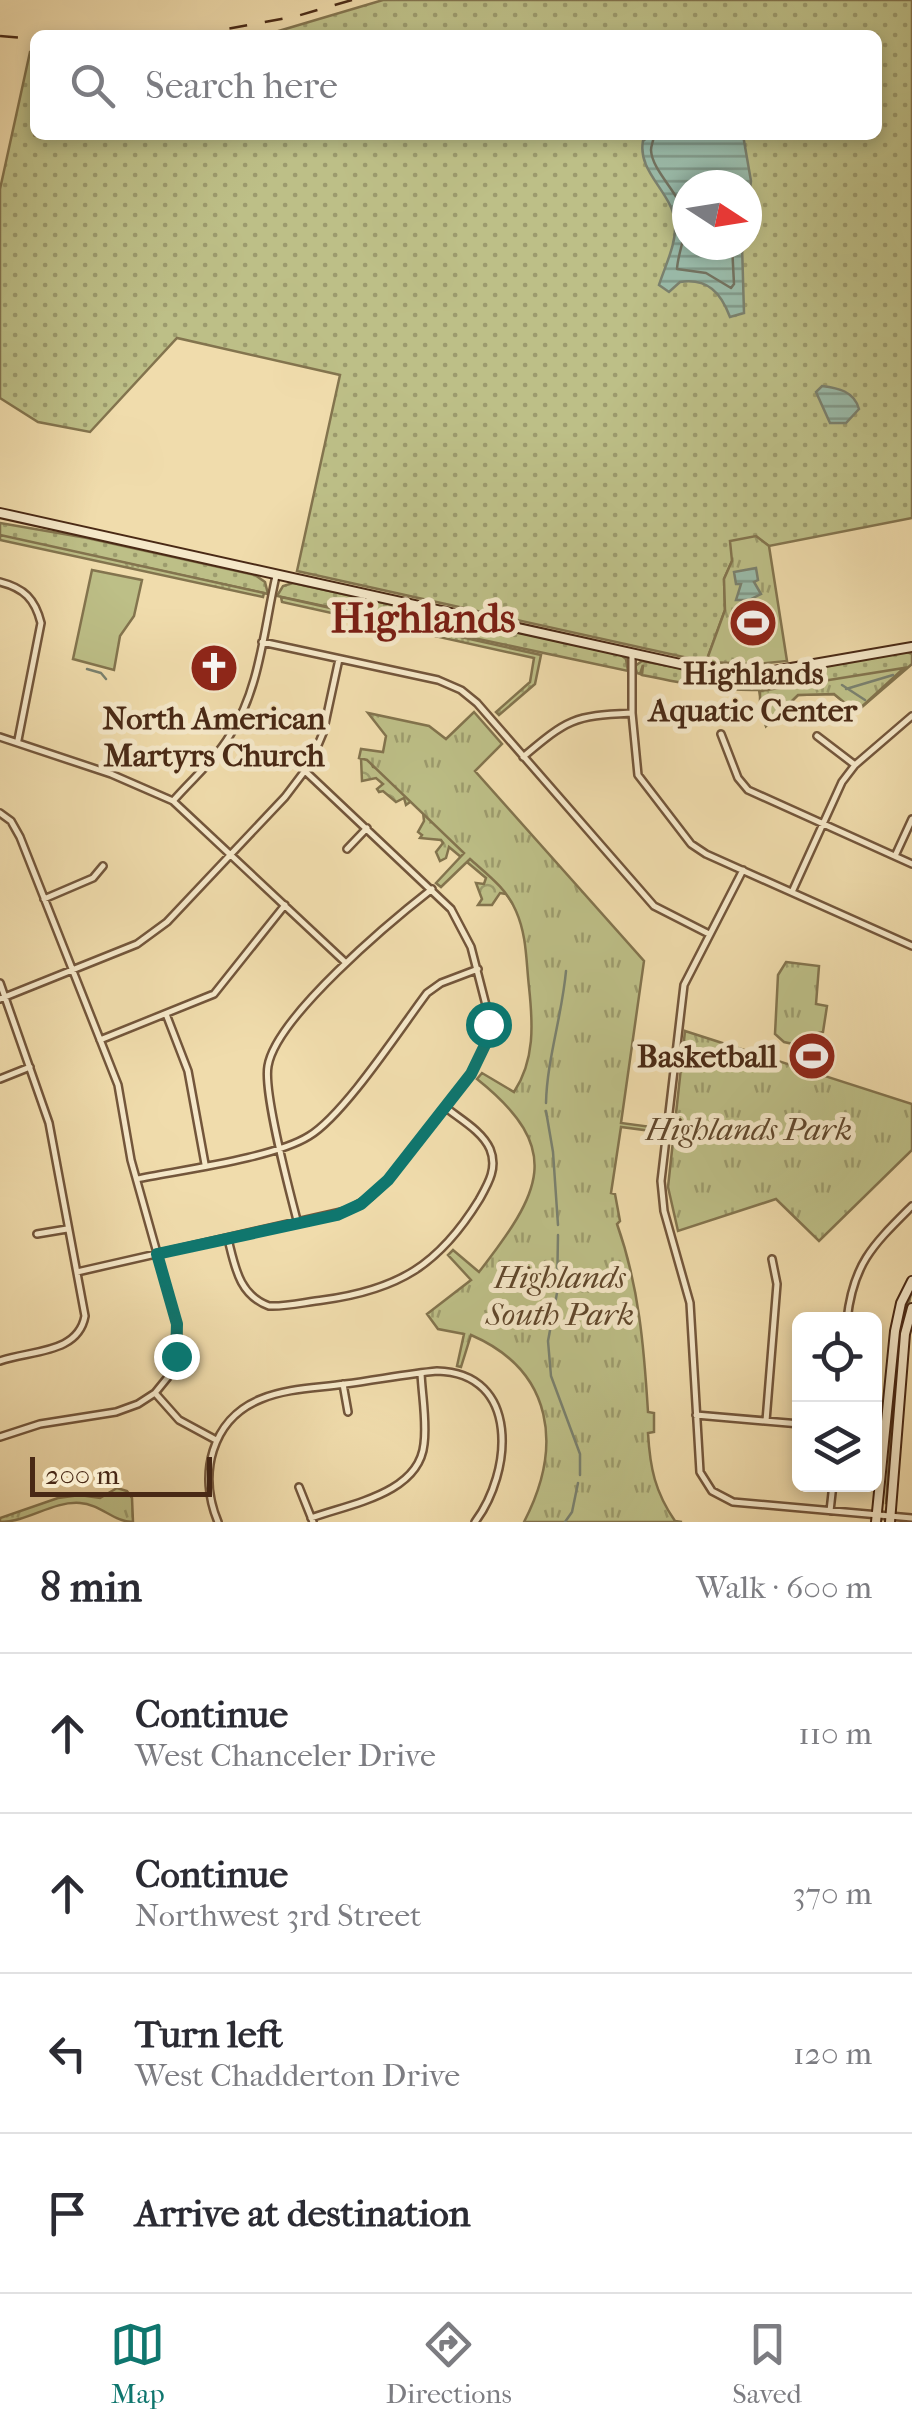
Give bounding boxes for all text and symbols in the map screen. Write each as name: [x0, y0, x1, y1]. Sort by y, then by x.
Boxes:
search box: [30, 30, 882, 140]
icon: search: [65, 58, 120, 113]
text: Search here: [145, 63, 338, 108]
north arrow: [672, 170, 762, 260]
district label: Highlands: [330, 594, 516, 643]
sports icon: Highlands Aquatic Center: [727, 597, 779, 649]
church icon: North American Martyrs Church: [188, 642, 240, 694]
place label: Highlands Aquatic Center: [647, 655, 859, 729]
place label: North American Martyrs Church: [102, 700, 326, 774]
route start: [466, 1002, 512, 1048]
sports icon: Basketball: [786, 1030, 838, 1082]
place label: Basketball: [637, 1038, 777, 1075]
park label: Highlands Park: [644, 1111, 852, 1148]
park label: Highlands South Park: [485, 1259, 634, 1333]
map controls: [792, 1312, 882, 1492]
button: locate: [792, 1312, 882, 1402]
route end: [154, 1334, 200, 1380]
button: layers: [792, 1402, 882, 1492]
scale bar: [30, 1452, 212, 1496]
text: 200 m: [45, 1458, 120, 1491]
text: 8 min: [40, 1563, 142, 1612]
text: Walk · 600 m: [696, 1569, 872, 1606]
text: Continue: [135, 1692, 288, 1737]
icon: ahead: [40, 1706, 95, 1761]
text: 110 m: [798, 1715, 872, 1752]
text: West Chanceler Drive: [135, 1737, 436, 1774]
text: Continue: [135, 1852, 288, 1897]
icon: ahead: [40, 1866, 95, 1921]
text: 370 m: [792, 1875, 872, 1912]
text: Northwest 3rd Street: [135, 1897, 421, 1934]
text: Turn left: [135, 2012, 283, 2057]
icon: left: [40, 2026, 95, 2081]
text: 120 m: [793, 2035, 872, 2072]
text: West Chadderton Drive: [135, 2057, 460, 2094]
icon: arrive: [40, 2186, 95, 2241]
text: Arrive at destination: [135, 2191, 471, 2236]
tab: Map: [110, 2317, 165, 2410]
tab: Directions: [386, 2317, 512, 2410]
tab: Saved: [732, 2317, 802, 2410]

